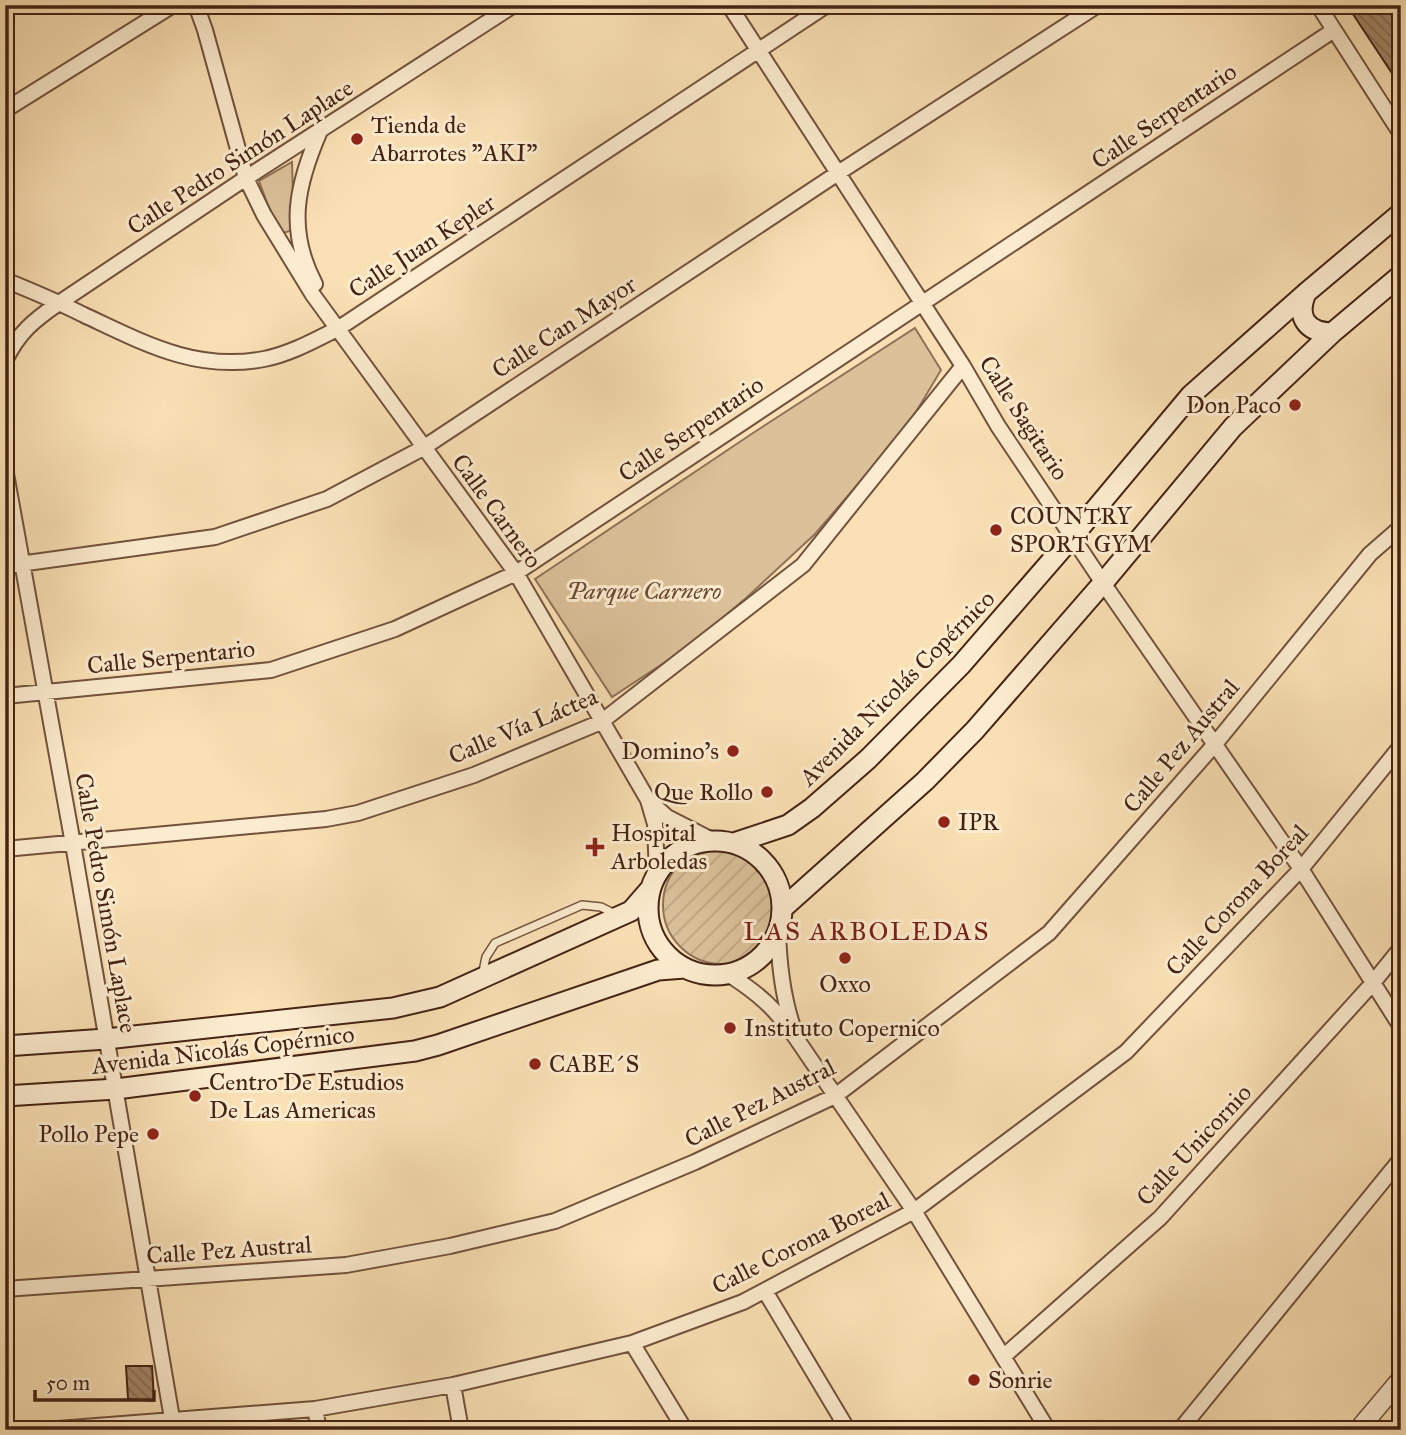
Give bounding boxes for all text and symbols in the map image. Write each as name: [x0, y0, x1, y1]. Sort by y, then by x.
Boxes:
street label: Calle Serpentario: [1086, 56, 1242, 176]
street label: Calle Pedro Simón Laplace: [121, 73, 359, 241]
place label: Tienda de Abarrotes "AKI": [370, 110, 537, 168]
marker: Tienda de Abarrotes "AKI": [349, 131, 365, 147]
street label: Calle Juan Kepler: [343, 187, 501, 305]
street label: Calle Can Mayor: [486, 269, 642, 385]
street label: Calle Sagitario: [973, 350, 1075, 486]
street label: Calle Serpentario: [613, 369, 769, 489]
place label: Don Paco: [1186, 390, 1281, 420]
marker: Don Paco: [1287, 397, 1303, 413]
street label: Calle Carnero: [445, 448, 549, 574]
place label: COUNTRY SPORT GYM: [1010, 501, 1151, 559]
marker: COUNTRY SPORT GYM: [988, 522, 1004, 538]
park label: Parque Carnero: [567, 576, 721, 606]
street label: Avenida Nicolás Copérnico: [792, 584, 1001, 793]
street label: Calle Serpentario: [86, 633, 256, 681]
street label: Calle Pez Austral: [1116, 673, 1246, 819]
street label: Calle Vía Láctea: [444, 681, 603, 771]
place label: Domino's: [621, 736, 719, 766]
marker: Domino's: [725, 743, 741, 759]
street label: Calle Pedro Simón Laplace: [68, 771, 144, 1035]
place label: Que Rollo: [654, 777, 753, 807]
marker: Que Rollo: [759, 784, 775, 800]
place label: IPR: [958, 807, 1000, 837]
marker: IPR: [936, 814, 952, 830]
place label: Hospital Arboledas: [610, 818, 707, 876]
street label: Calle Corona Boreal: [1159, 818, 1315, 982]
marker: Hospital Arboledas: [585, 837, 605, 857]
district label: LAS ARBOLEDAS: [744, 915, 990, 947]
marker: Oxxo: [837, 950, 853, 966]
place label: Oxxo: [819, 969, 871, 999]
place label: Instituto Copernico: [744, 1013, 940, 1043]
street label: Avenida Nicolás Copérnico: [89, 1019, 356, 1081]
marker: Instituto Copernico: [722, 1020, 738, 1036]
place label: CABE´S: [549, 1049, 639, 1079]
street label: Calle Pez Austral: [679, 1052, 841, 1154]
marker: CABE´S: [527, 1056, 543, 1072]
place label: Centro De Estudios De Las Americas: [209, 1067, 404, 1125]
street label: Calle Unicornio: [1130, 1078, 1258, 1212]
marker: Centro De Estudios De Las Americas: [187, 1088, 203, 1104]
place label: Pollo Pepe: [38, 1119, 139, 1149]
marker: Pollo Pepe: [145, 1126, 161, 1142]
street label: Calle Corona Boreal: [707, 1185, 896, 1301]
street label: Calle Pez Austral: [145, 1229, 313, 1271]
scale bar: [35, 1358, 154, 1402]
place label: Sonrie: [988, 1365, 1053, 1395]
text: 50 m: [46, 1370, 91, 1396]
marker: Sonrie: [966, 1372, 982, 1388]

